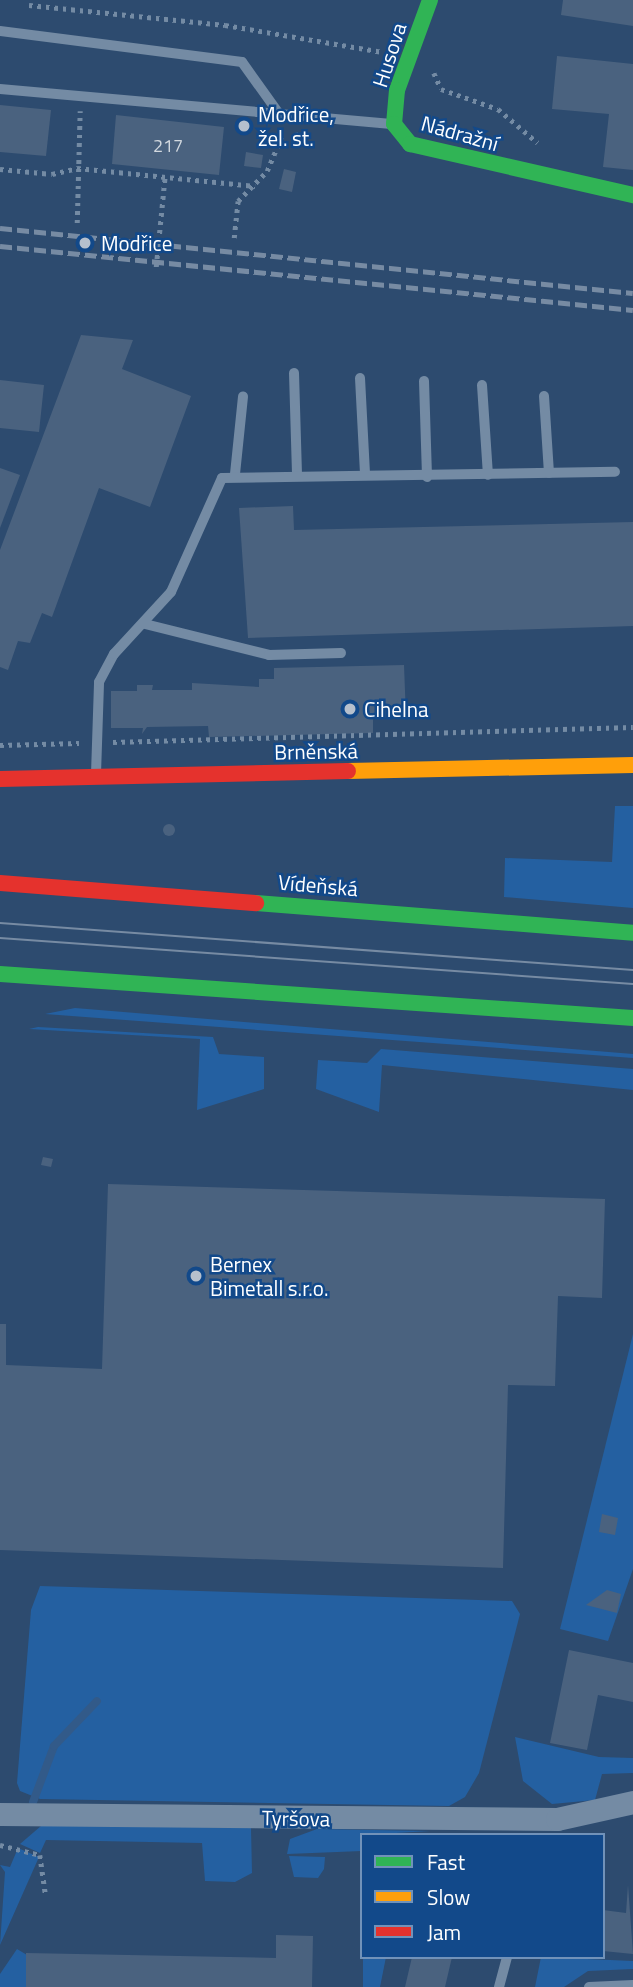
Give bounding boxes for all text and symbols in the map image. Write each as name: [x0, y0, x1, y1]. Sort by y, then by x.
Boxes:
street label: Husova: [367, 20, 411, 90]
place label: Modřice, žel. st.: [258, 101, 334, 151]
street label: Nádražní: [419, 110, 501, 156]
marker: Modřice, žel. st.: [236, 118, 252, 134]
house number: 217: [153, 135, 183, 157]
place label: Modřice: [101, 230, 172, 256]
marker: Modřice: [75, 233, 95, 253]
place label: Cihelna: [364, 696, 429, 722]
marker: Cihelna: [342, 701, 358, 717]
street label: Brněnská: [274, 738, 358, 764]
street label: Vídeňská: [277, 869, 359, 901]
place label: Bernex Bimetall s.r.o.: [210, 1251, 328, 1301]
marker: Bernex Bimetall s.r.o.: [188, 1268, 204, 1284]
street label: Tyršova: [262, 1805, 330, 1831]
legend: [360, 1833, 605, 1959]
text: Fast: [427, 1846, 465, 1878]
text: Slow: [427, 1881, 470, 1913]
text: Jam: [427, 1916, 461, 1948]

